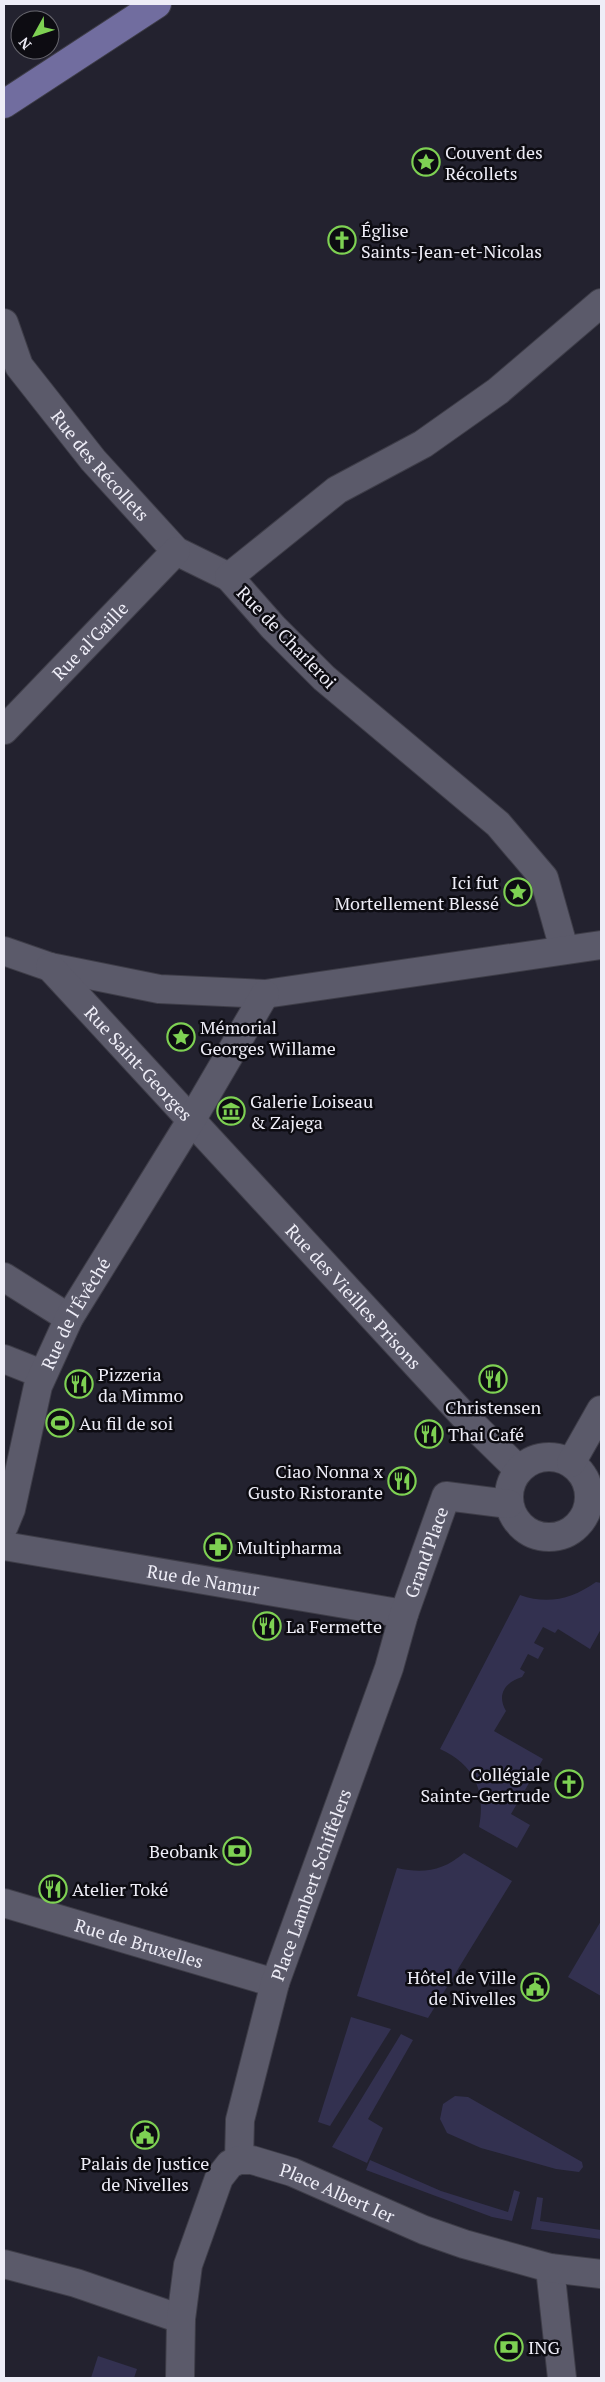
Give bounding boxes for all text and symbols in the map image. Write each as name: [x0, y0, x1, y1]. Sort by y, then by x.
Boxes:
north arrow: [10, 10, 60, 60]
text: N: [14, 33, 35, 54]
place label: Couvent des Récollets: [445, 140, 543, 185]
place icon: Couvent des Récollets: [411, 147, 441, 177]
place label: Église Saints-Jean-et-Nicolas: [361, 218, 542, 263]
church icon: Église Saints-Jean-et-Nicolas: [327, 225, 357, 255]
street label: Rue des Récollets: [46, 405, 155, 526]
street label: Rue de Charleroi: [232, 581, 342, 693]
street label: Rue al'Gaille: [47, 596, 133, 685]
place label: Ici fut Mortellement Blessé: [334, 870, 499, 915]
place icon: Ici fut Mortellement Blessé: [503, 877, 533, 907]
street label: Rue Saint-Georges: [80, 1001, 198, 1126]
place label: Mémorial Georges Willame: [200, 1015, 336, 1060]
place icon: Mémorial Georges Willame: [166, 1022, 196, 1052]
place label: Galerie Loiseau & Zajega: [250, 1089, 373, 1134]
museum icon: Galerie Loiseau & Zajega: [216, 1096, 246, 1126]
street label: Rue des Vieilles Prisons: [281, 1219, 427, 1374]
street label: Rue de l'Évêché: [35, 1253, 116, 1373]
place label: Pizzeria da Mimmo: [98, 1362, 184, 1407]
restaurant icon: Christensen: [478, 1364, 508, 1394]
restaurant icon: Pizzeria da Mimmo: [64, 1369, 94, 1399]
place label: Christensen: [445, 1395, 541, 1419]
sports icon: Au fil de soi: [45, 1408, 75, 1438]
place label: Au fil de soi: [79, 1411, 173, 1435]
restaurant icon: Thai Café: [414, 1419, 444, 1449]
place label: Thai Café: [448, 1422, 524, 1446]
place label: Ciao Nonna x Gusto Ristorante: [248, 1459, 384, 1504]
restaurant icon: Ciao Nonna x Gusto Ristorante: [387, 1466, 417, 1496]
street label: Grand'Place: [399, 1503, 453, 1601]
pharmacy icon: Multipharma: [203, 1532, 233, 1562]
place label: Multipharma: [237, 1535, 342, 1559]
street label: Rue de Namur: [145, 1558, 261, 1601]
restaurant icon: La Fermette: [252, 1611, 282, 1641]
place label: La Fermette: [286, 1614, 382, 1638]
place label: Collégiale Sainte-Gertrude: [420, 1762, 550, 1807]
church icon: Collégiale Sainte-Gertrude: [554, 1769, 584, 1799]
street label: Place Lambert Schiffelers: [265, 1785, 356, 1984]
bank icon: Beobank: [222, 1836, 252, 1866]
place label: Beobank: [149, 1839, 219, 1863]
restaurant icon: Atelier Toké: [38, 1874, 68, 1904]
place label: Atelier Toké: [72, 1877, 168, 1901]
street label: Rue de Bruxelles: [72, 1913, 206, 1973]
place label: Hôtel de Ville de Nivelles: [407, 1965, 516, 2010]
public building icon: Hôtel de Ville de Nivelles: [520, 1972, 550, 2002]
public building icon: Palais de Justice de Nivelles: [130, 2120, 160, 2150]
place label: Palais de Justice de Nivelles: [81, 2151, 209, 2196]
street label: Place Albert Ier: [277, 2157, 399, 2228]
bank icon: ING: [494, 2332, 524, 2362]
place label: ING: [528, 2335, 561, 2359]

